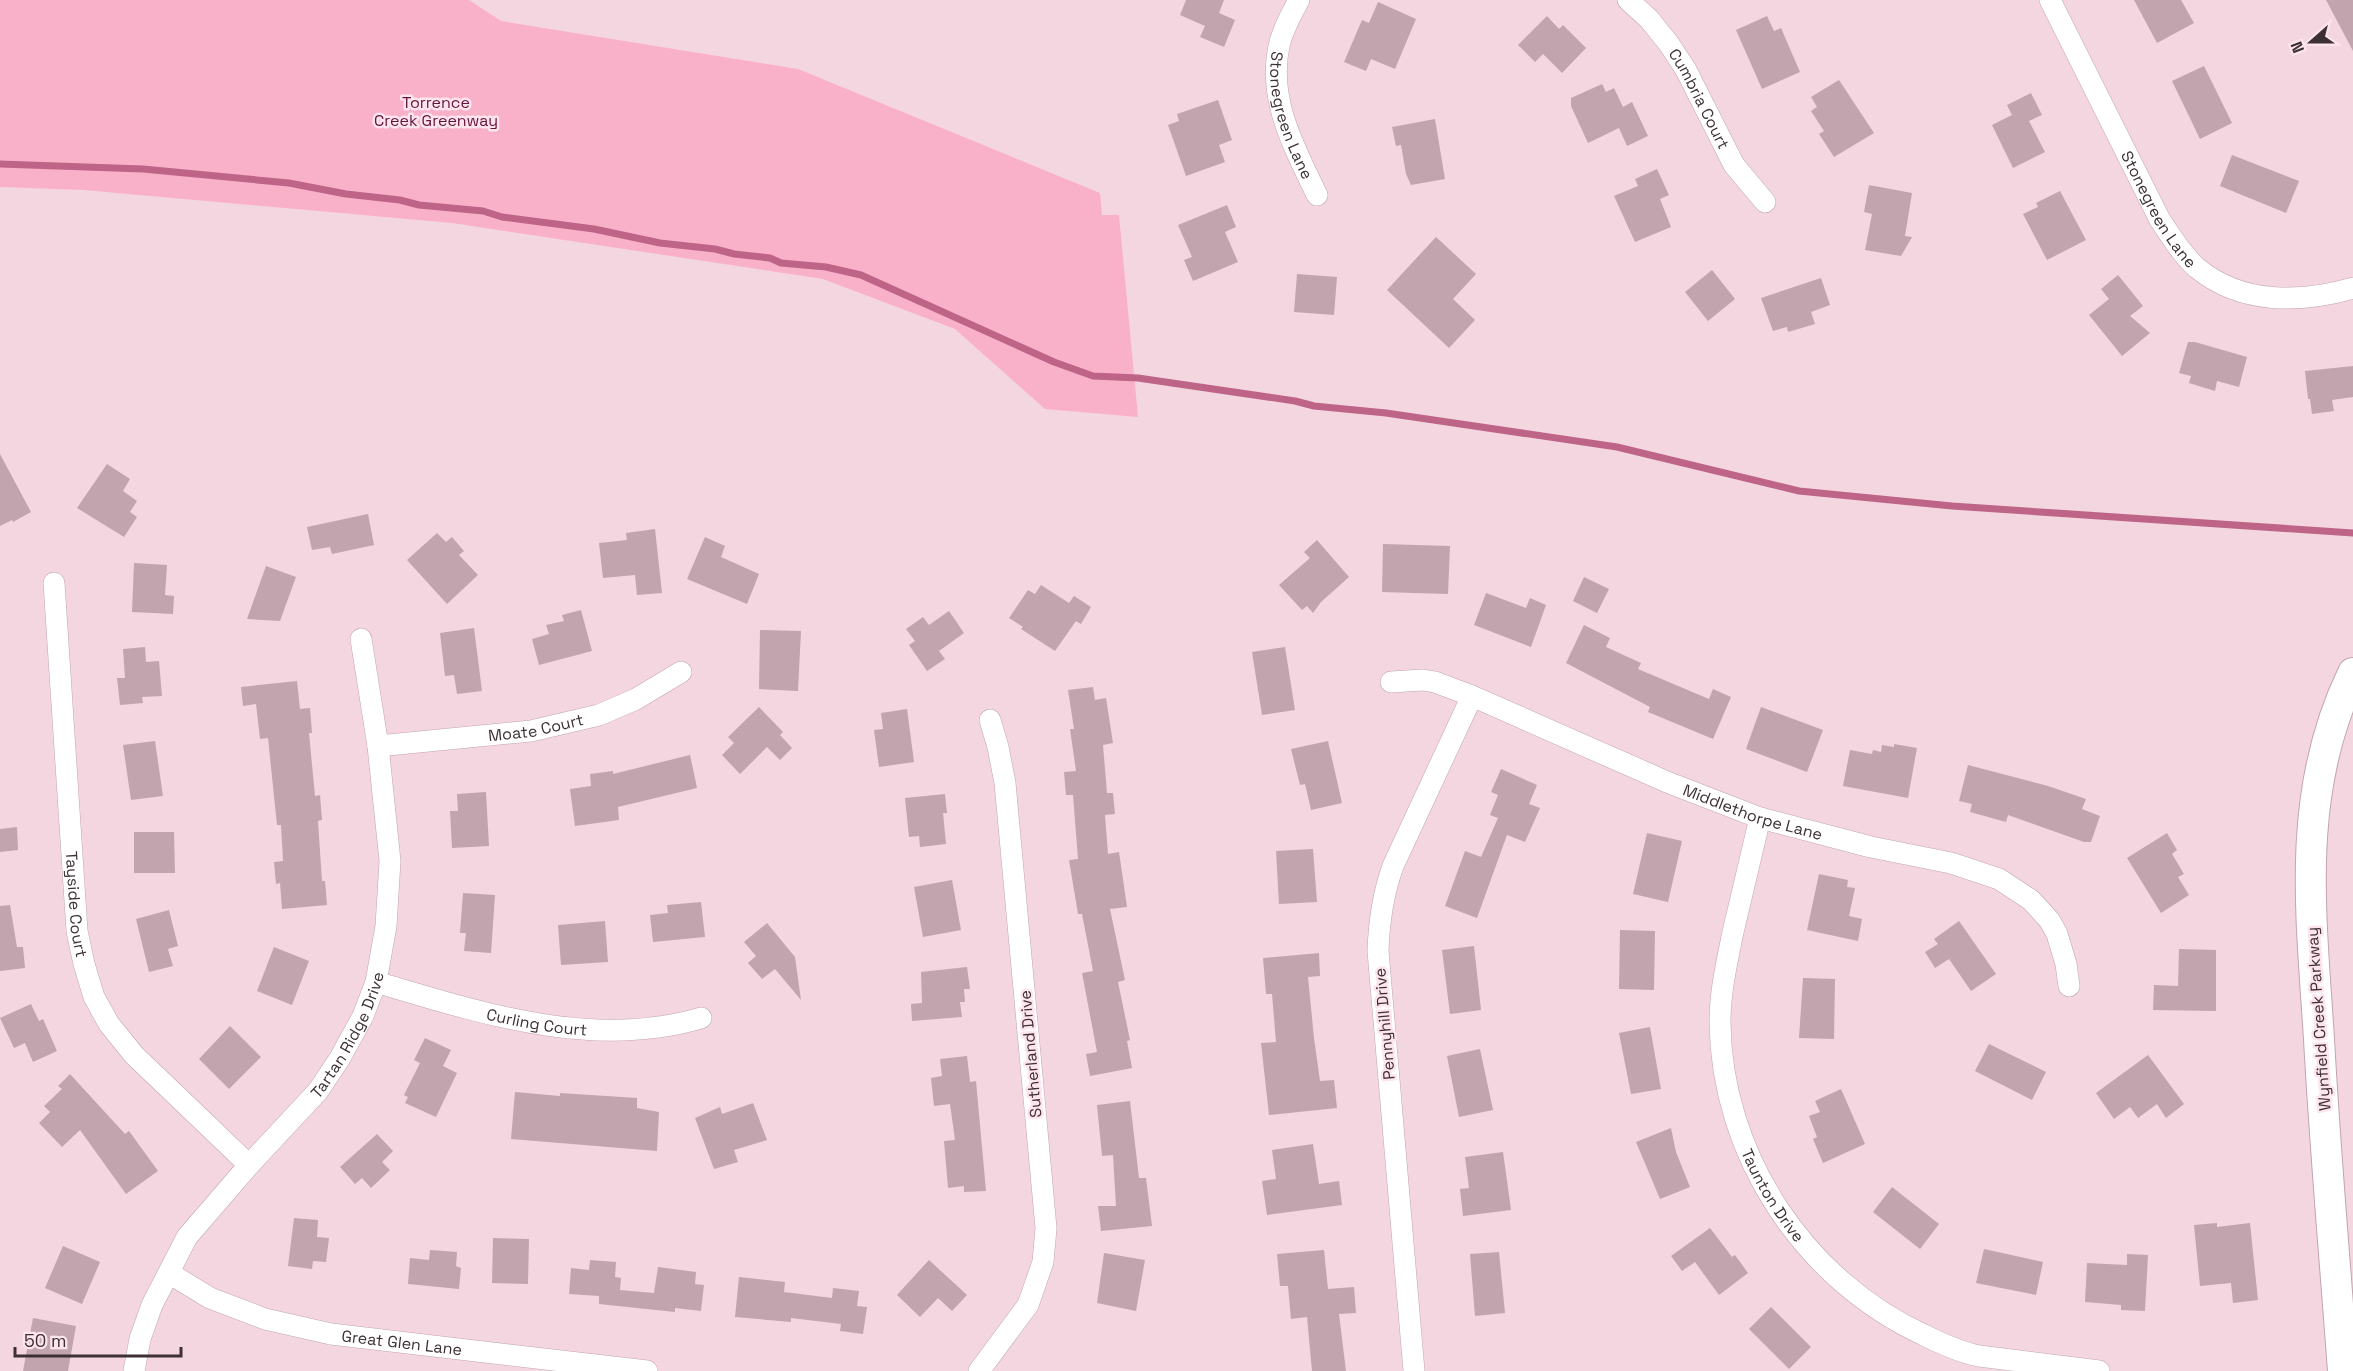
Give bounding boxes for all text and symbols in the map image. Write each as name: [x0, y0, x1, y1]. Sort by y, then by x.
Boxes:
north arrow: [2281, 12, 2341, 72]
text: N: [2286, 38, 2309, 56]
street label: Cumbria Court: [1664, 45, 1734, 153]
street label: Stonegreen Lane: [1265, 50, 1318, 183]
park label: Torrence Creek Greenway: [374, 92, 498, 131]
street label: Stonegreen Lane: [2116, 147, 2201, 273]
street label: Moate Court: [487, 709, 586, 746]
street label: Middlethorpe Lane: [1680, 779, 1825, 845]
street label: Tayside Court: [61, 851, 92, 959]
street label: Wynfield Creek Parkway: [2302, 926, 2335, 1112]
street label: Pennyhill Drive: [1369, 967, 1400, 1081]
street label: Tartan Ridge Drive: [306, 970, 389, 1103]
street label: Sutherland Drive: [1014, 989, 1047, 1119]
street label: Curling Court: [484, 1004, 588, 1040]
street label: Taunton Drive: [1736, 1145, 1809, 1246]
scale bar: [15, 1320, 182, 1358]
street label: Great Glen Lane: [340, 1325, 463, 1360]
text: 50 m: [24, 1329, 66, 1352]

